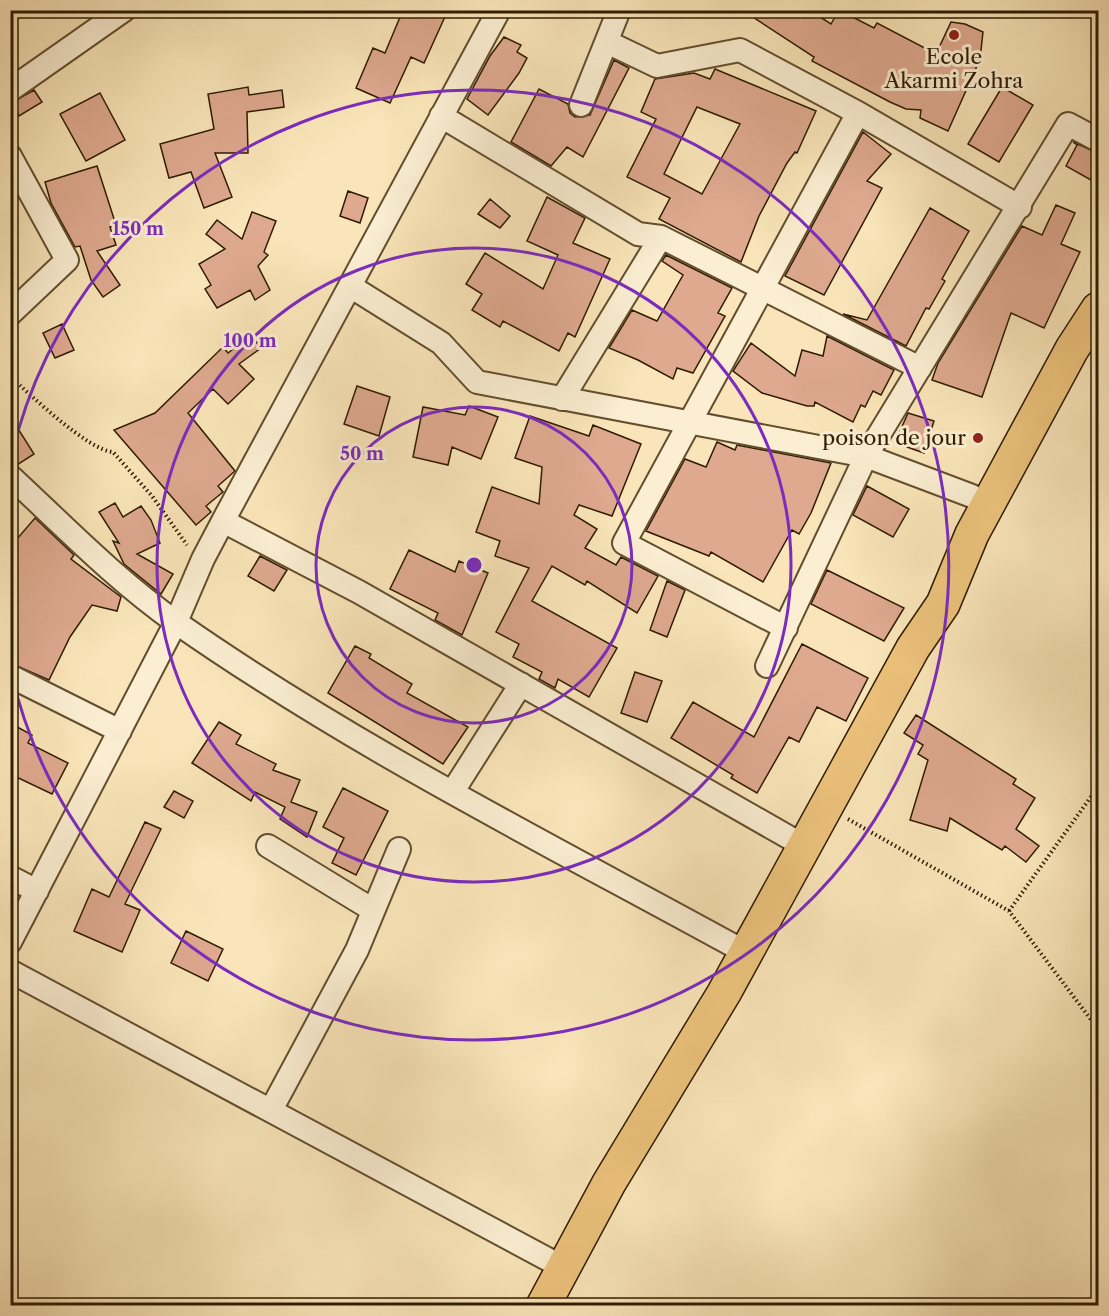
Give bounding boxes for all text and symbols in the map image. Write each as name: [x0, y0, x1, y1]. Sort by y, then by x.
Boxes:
marker: Ecole Akarmi Zohra: [947, 28, 961, 42]
place label: Ecole Akarmi Zohra: [884, 44, 1024, 93]
text: 150 m: [112, 218, 164, 240]
text: 100 m: [223, 330, 277, 352]
place label: poison de jour: [822, 425, 966, 450]
marker: poison de jour: [971, 431, 985, 445]
text: 50 m: [340, 443, 384, 465]
centre of rings: [464, 555, 484, 575]

